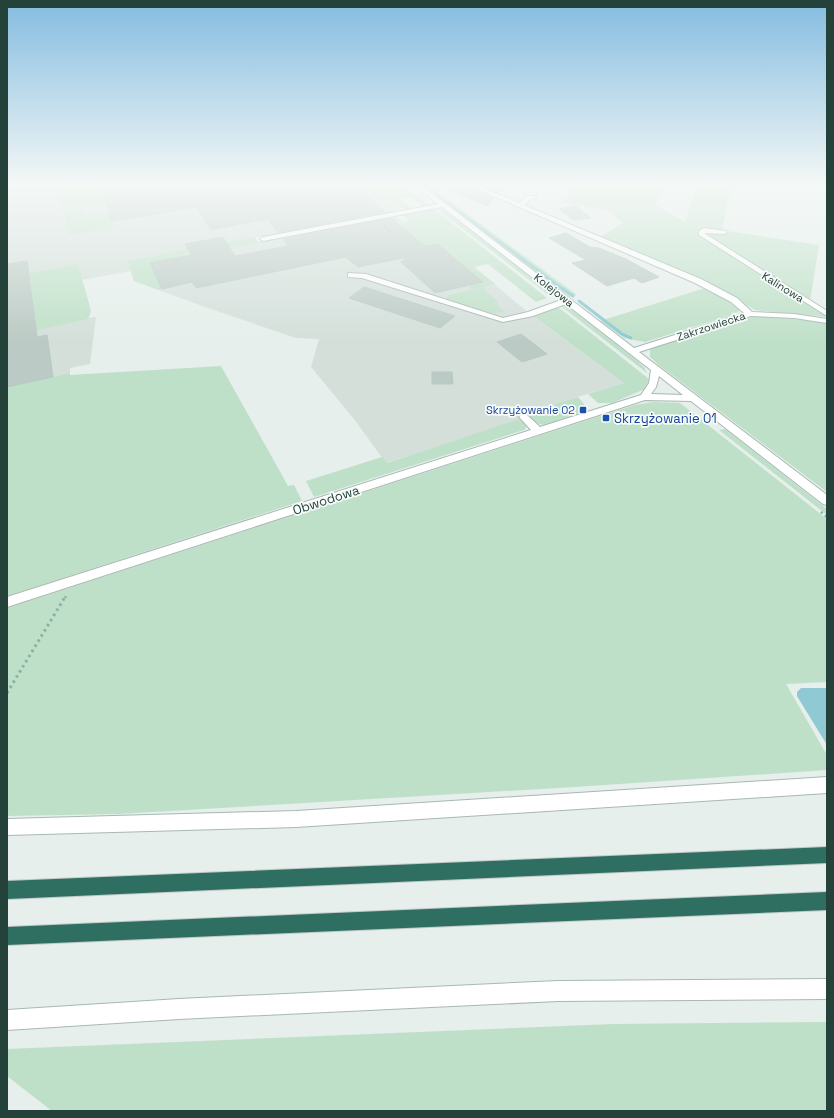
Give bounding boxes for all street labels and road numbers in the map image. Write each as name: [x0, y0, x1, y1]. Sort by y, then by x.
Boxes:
street label: Kalinowa: [759, 269, 807, 306]
street label: Kolejowa: [531, 270, 577, 310]
street label: Zakrzowiecka: [675, 308, 748, 344]
street label: Obwodowa: [290, 481, 362, 519]

